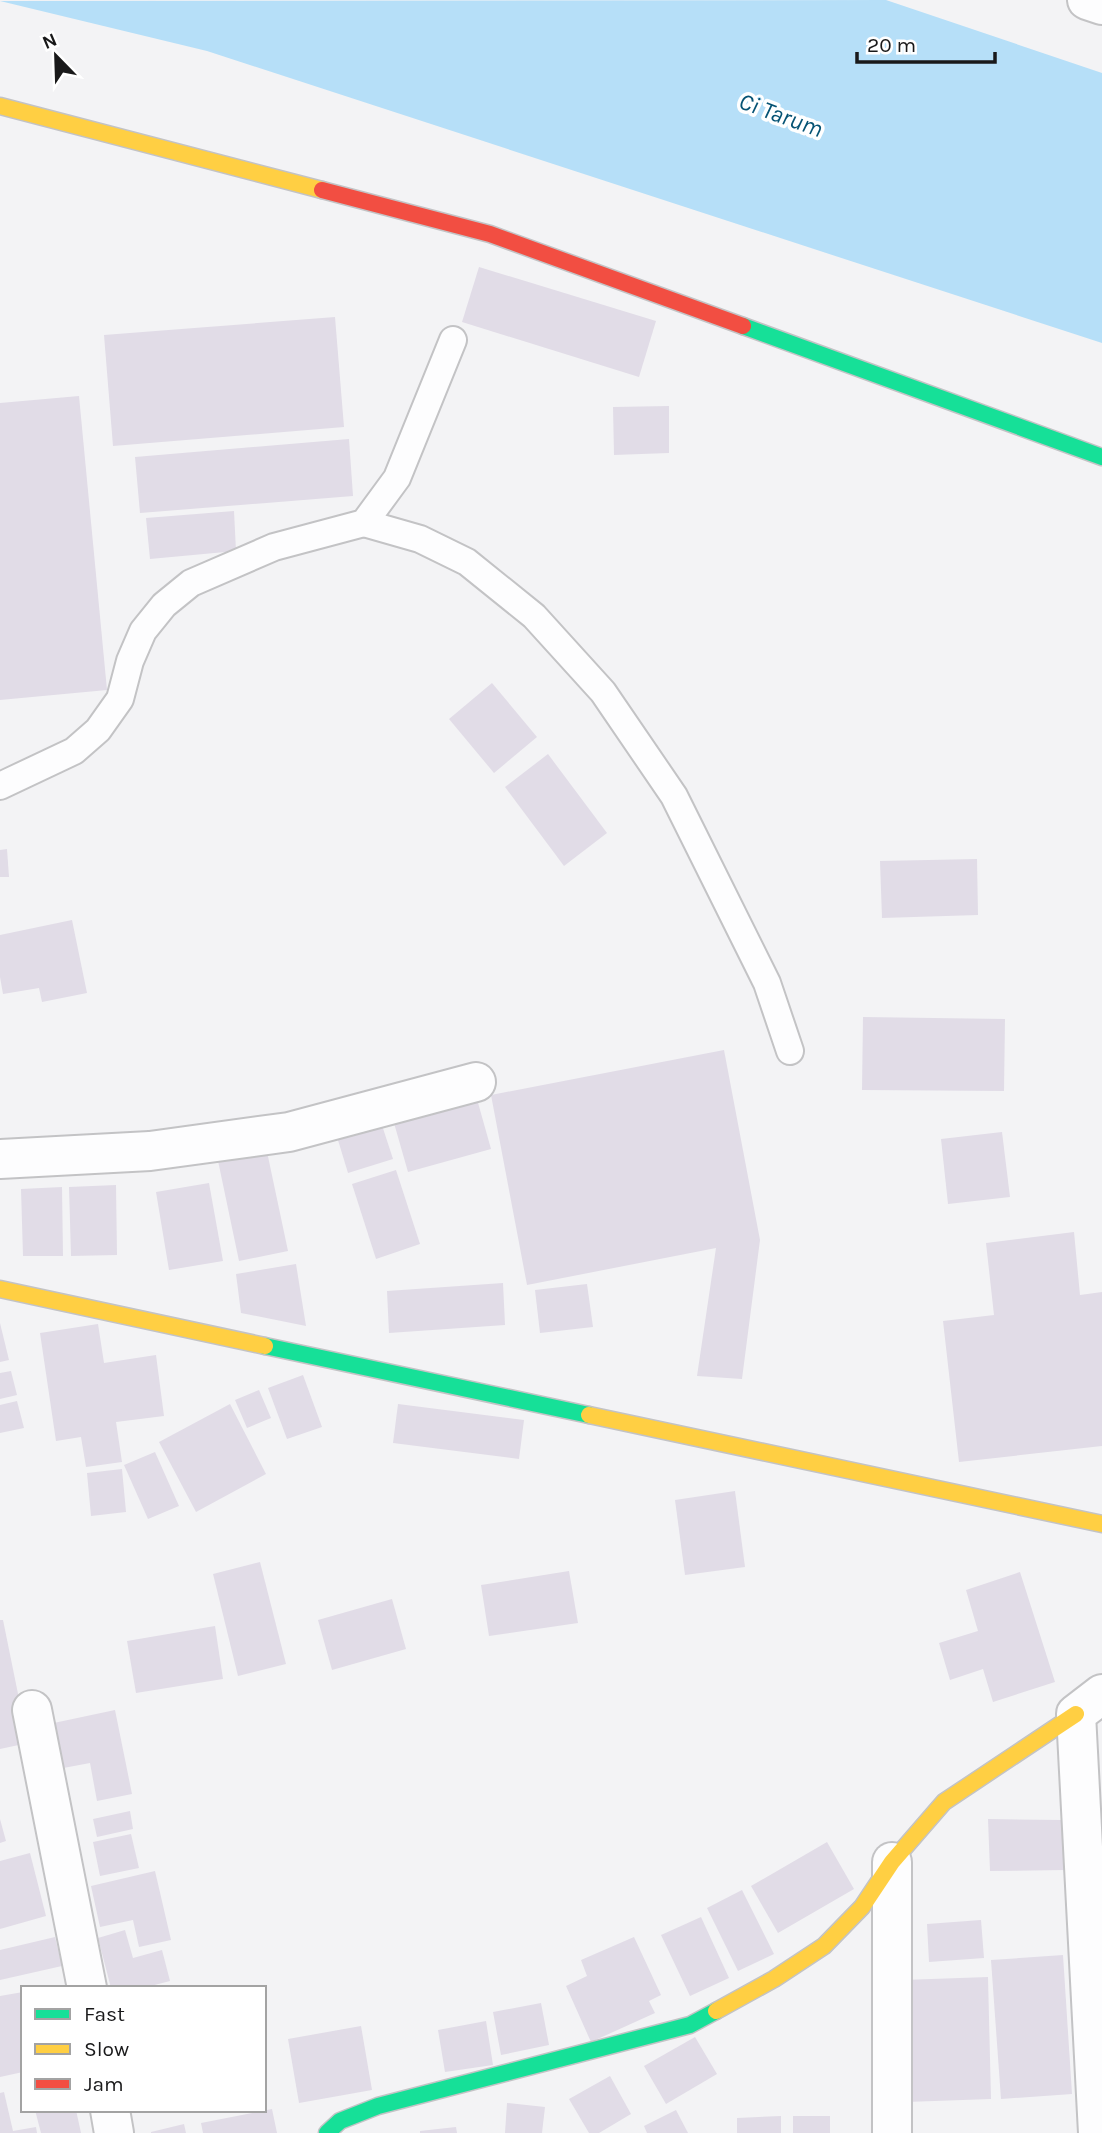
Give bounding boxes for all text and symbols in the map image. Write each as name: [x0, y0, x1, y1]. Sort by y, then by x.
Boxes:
north arrow: [21, 21, 91, 91]
scale bar: [857, 21, 995, 65]
text: N: [39, 28, 60, 54]
text: 20 m: [867, 33, 916, 57]
water label: Ci Tarum: [735, 87, 827, 143]
legend: [21, 1986, 266, 2112]
text: Fast: [84, 2002, 125, 2026]
text: Slow: [84, 2037, 129, 2061]
text: Jam: [84, 2072, 124, 2096]

